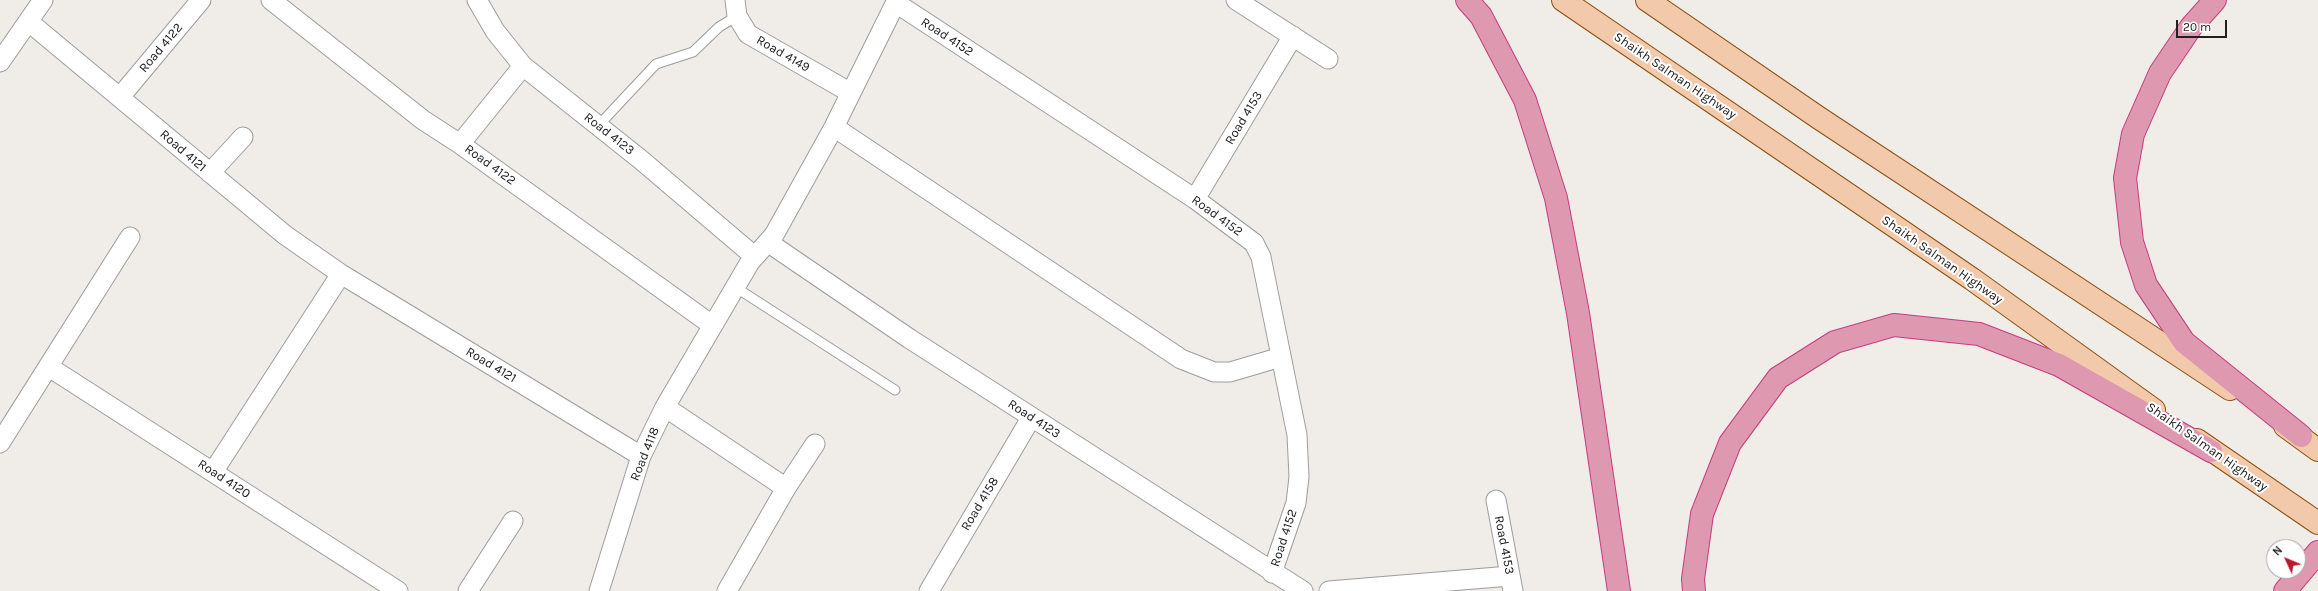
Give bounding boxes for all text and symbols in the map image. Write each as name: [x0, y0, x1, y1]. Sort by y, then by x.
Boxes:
scale bar: [2178, 12, 2229, 38]
street label: Road 4152: [918, 14, 976, 60]
street label: Road 4122: [136, 20, 186, 76]
text: 20 m: [2183, 20, 2211, 34]
street label: Shaikh Salman Highway: [1611, 29, 1739, 123]
street label: Road 4149: [753, 32, 813, 76]
street label: Road 4153: [1222, 88, 1266, 148]
street label: Road 4123: [581, 109, 637, 159]
street label: Road 4121: [157, 127, 209, 175]
street label: Road 4122: [461, 141, 519, 189]
street label: Road 4152: [1188, 192, 1246, 240]
street label: Shaikh Salman Highway: [1878, 212, 2006, 308]
street label: Road 4121: [463, 344, 519, 386]
street label: Road 4123: [1005, 396, 1063, 442]
street label: Shaikh Salman Highway: [2143, 399, 2271, 495]
street label: Road 4118: [627, 425, 663, 483]
street label: Road 4120: [195, 456, 253, 502]
street label: Road 4158: [958, 474, 1002, 534]
street label: Road 4152: [1267, 507, 1301, 569]
street label: Road 4153: [1491, 514, 1517, 576]
north arrow: [2266, 539, 2306, 579]
text: N: [2270, 544, 2285, 558]

